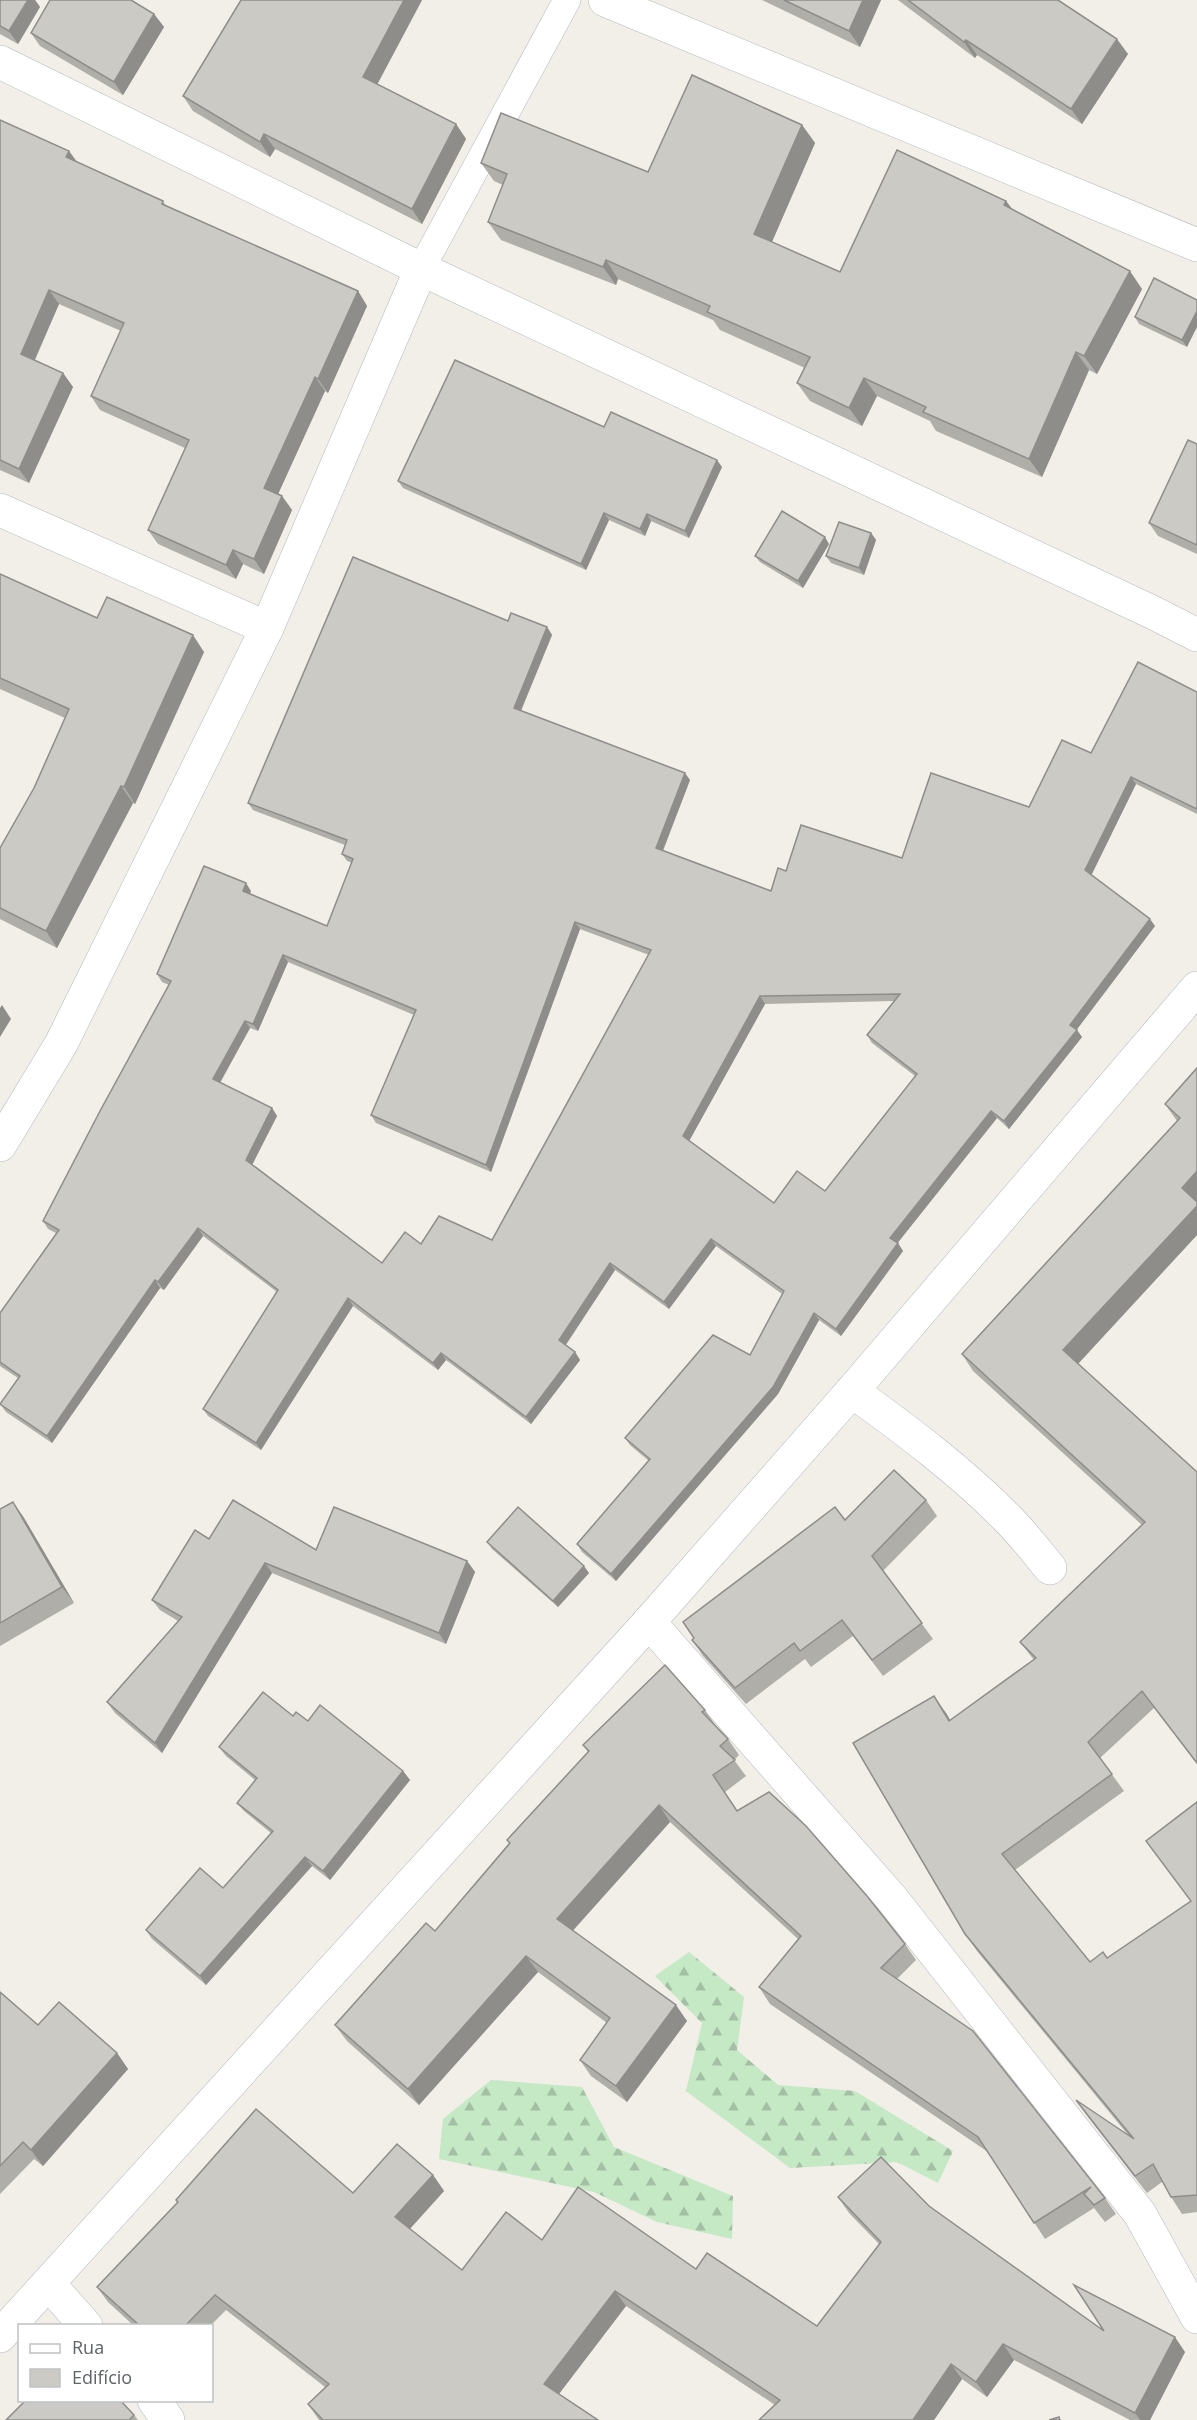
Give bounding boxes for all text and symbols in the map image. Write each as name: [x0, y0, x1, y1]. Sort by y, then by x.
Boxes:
legend: [18, 2324, 213, 2402]
text: Rua: [72, 2335, 104, 2359]
text: Edifício: [72, 2365, 132, 2389]

